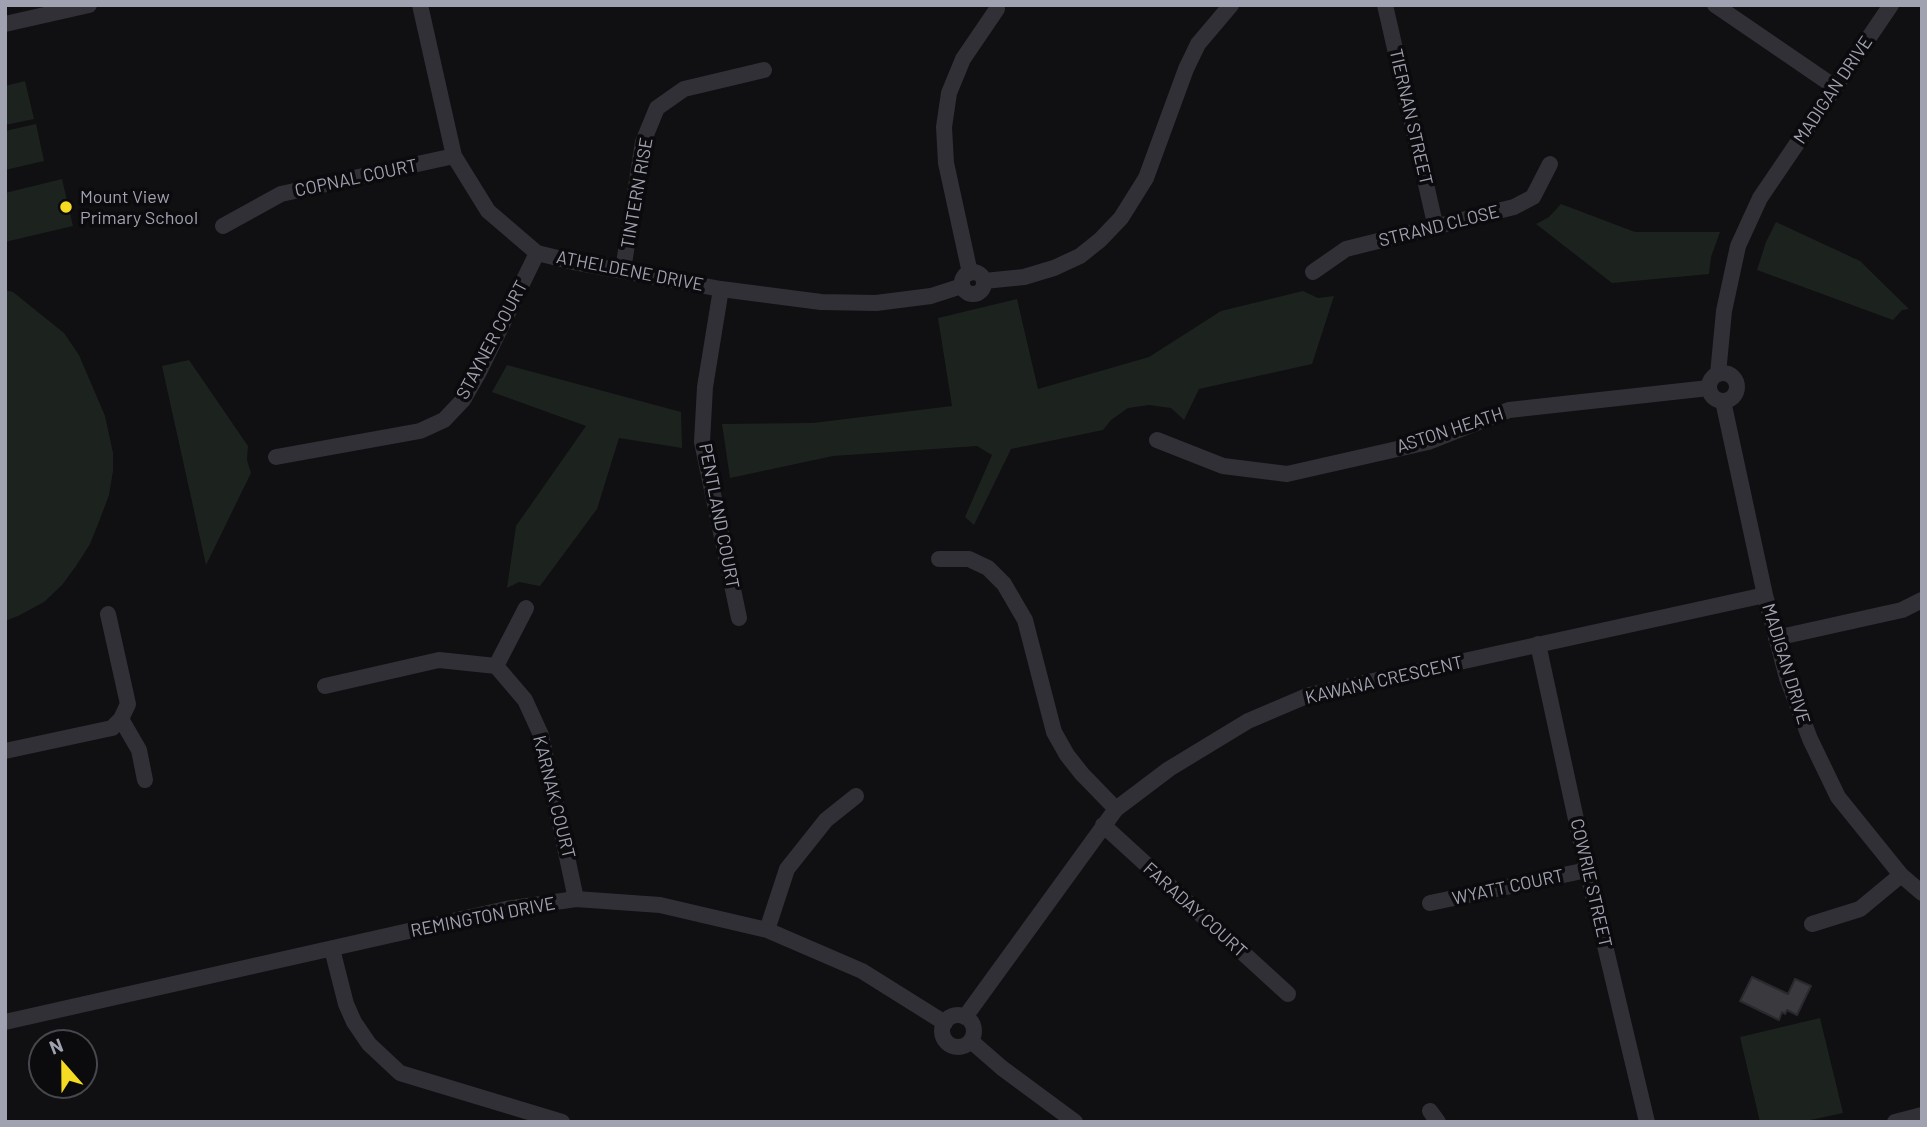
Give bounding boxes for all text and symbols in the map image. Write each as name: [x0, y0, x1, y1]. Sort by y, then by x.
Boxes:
street label: MADIGAN DRIVE: [1789, 32, 1877, 148]
street label: TIERNAN STREET: [1385, 47, 1437, 187]
street label: TINTERN RISE: [617, 136, 657, 250]
street label: COPNAL COURT: [293, 154, 419, 202]
place label: Mount View Primary School: [80, 186, 198, 228]
marker: Mount View Primary School: [58, 199, 74, 215]
street label: STRAND CLOSE: [1377, 201, 1501, 251]
street label: ATHELDENE DRIVE: [555, 246, 705, 296]
street label: STAYNER COURT: [452, 277, 532, 403]
street label: ASTON HEATH: [1394, 403, 1506, 457]
street label: PENTLAND COURT: [694, 442, 744, 590]
street label: MADIGAN DRIVE: [1757, 601, 1815, 727]
street label: KAWANA CRESCENT: [1303, 651, 1465, 709]
street label: KARNAK COURT: [528, 733, 580, 861]
street label: COWRIE STREET: [1566, 817, 1616, 949]
street label: FARADAY COURT: [1139, 858, 1251, 962]
street label: WYATT COURT: [1450, 865, 1566, 909]
street label: REMINGTON DRIVE: [409, 892, 557, 942]
north arrow: [28, 1029, 98, 1099]
text: N: [46, 1033, 66, 1059]

